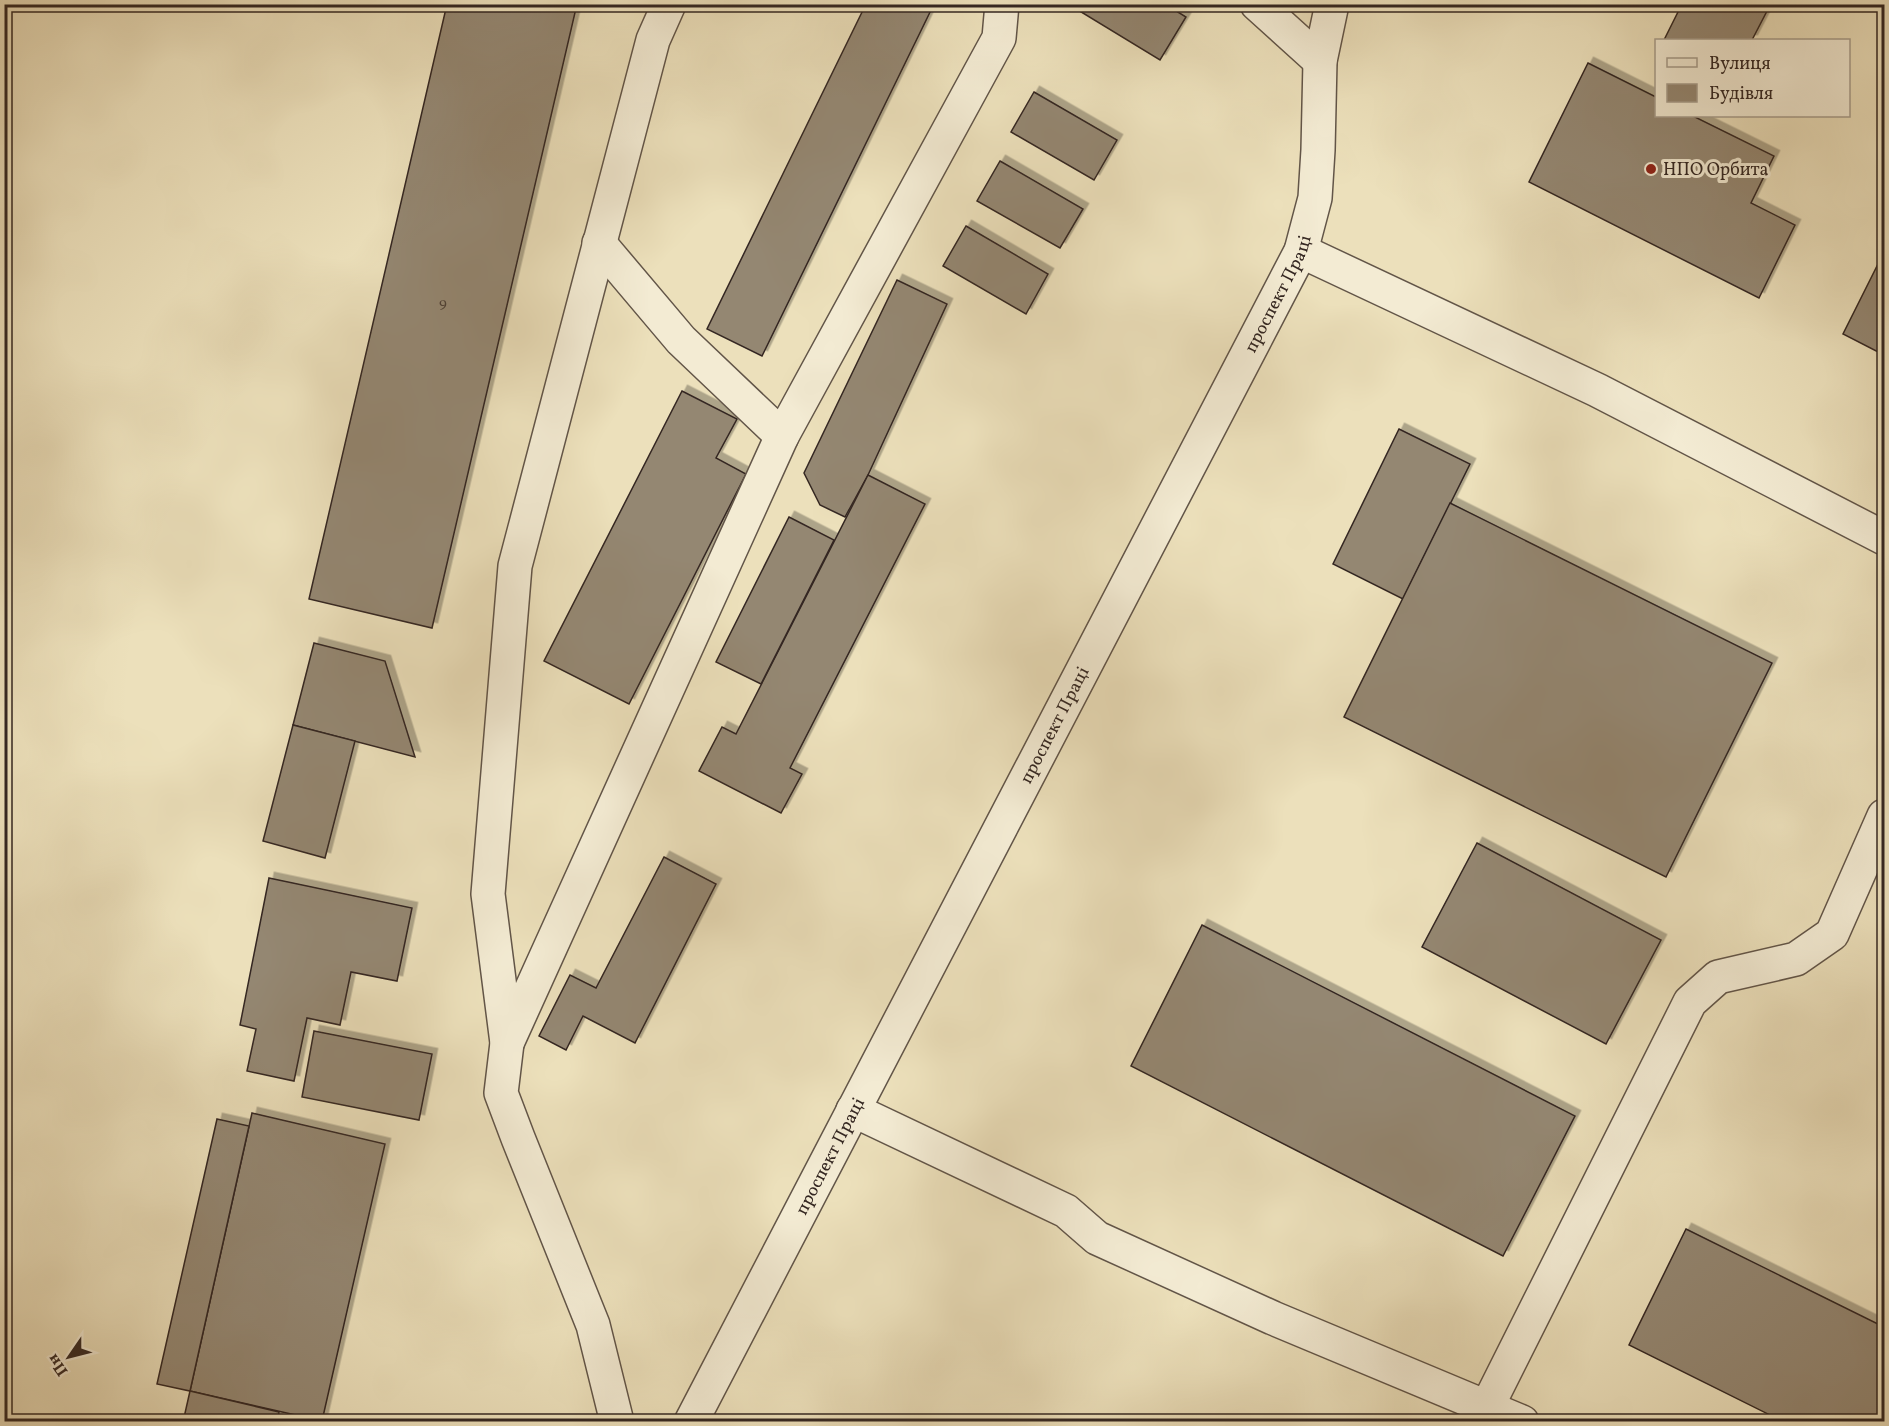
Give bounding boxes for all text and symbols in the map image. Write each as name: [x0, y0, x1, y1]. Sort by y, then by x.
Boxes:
legend: [1655, 39, 1850, 117]
text: Вулиця: [1709, 52, 1771, 77]
text: Будівля: [1709, 82, 1773, 107]
place label: НПО Орбита: [1663, 158, 1769, 183]
marker: НПО Орбита: [1644, 162, 1658, 176]
street label: проспект Праці: [1239, 233, 1319, 358]
house number: 9: [439, 293, 447, 314]
street label: проспект Праці: [1015, 663, 1096, 789]
street label: проспект Праці: [790, 1094, 872, 1220]
north arrow: [39, 1327, 99, 1387]
text: Пн: [43, 1349, 74, 1380]

